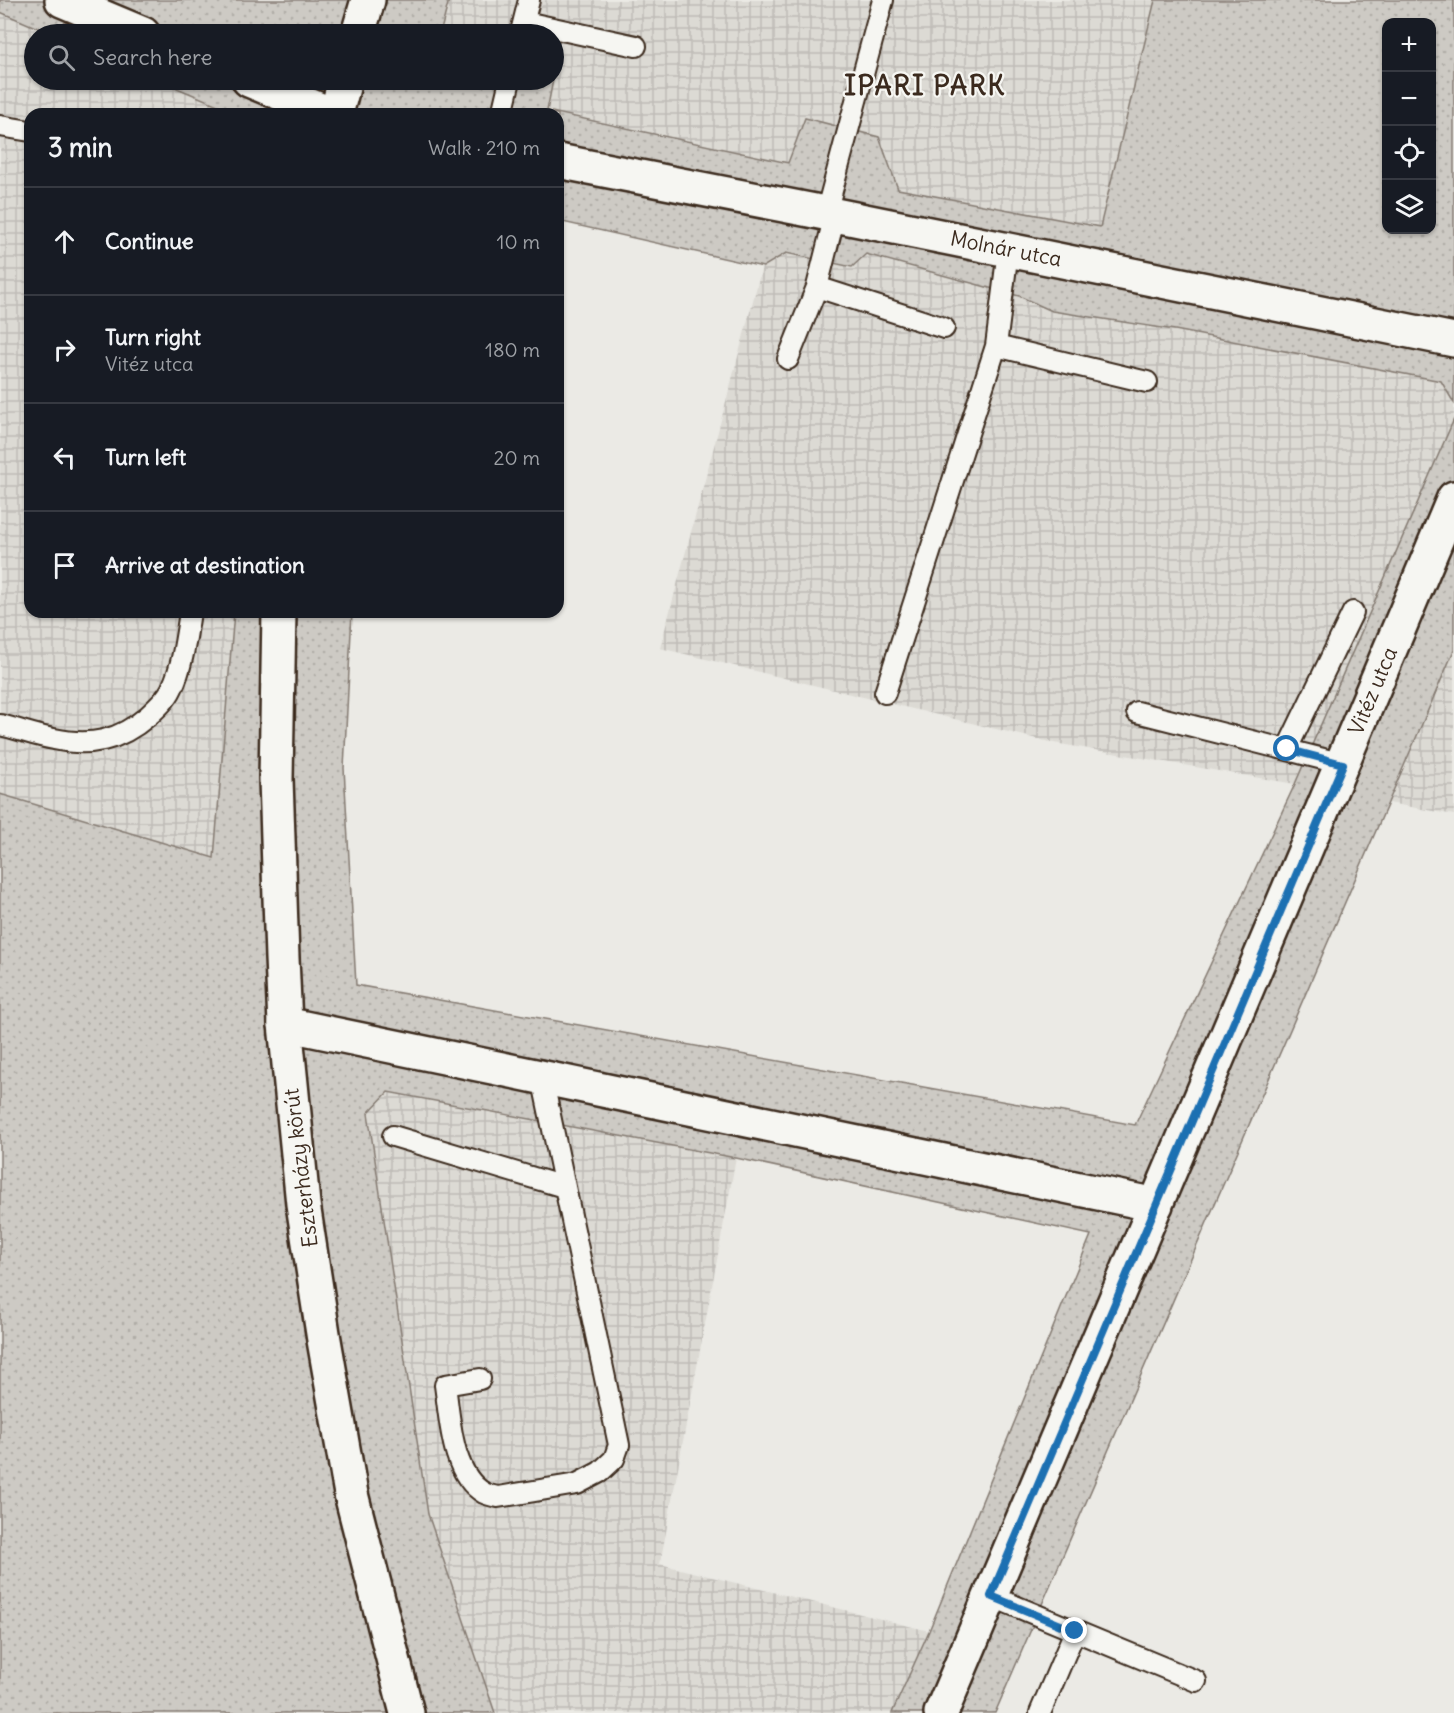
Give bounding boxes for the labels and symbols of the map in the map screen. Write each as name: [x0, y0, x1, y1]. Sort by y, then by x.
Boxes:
district label: IPARI PARK: [844, 68, 1006, 102]
street label: Molnár utca: [948, 224, 1064, 273]
street label: Vitéz utca: [1342, 643, 1403, 739]
route start: [1273, 735, 1299, 761]
street label: Eszterházy körút: [277, 1087, 324, 1249]
route end: [1061, 1617, 1087, 1643]

